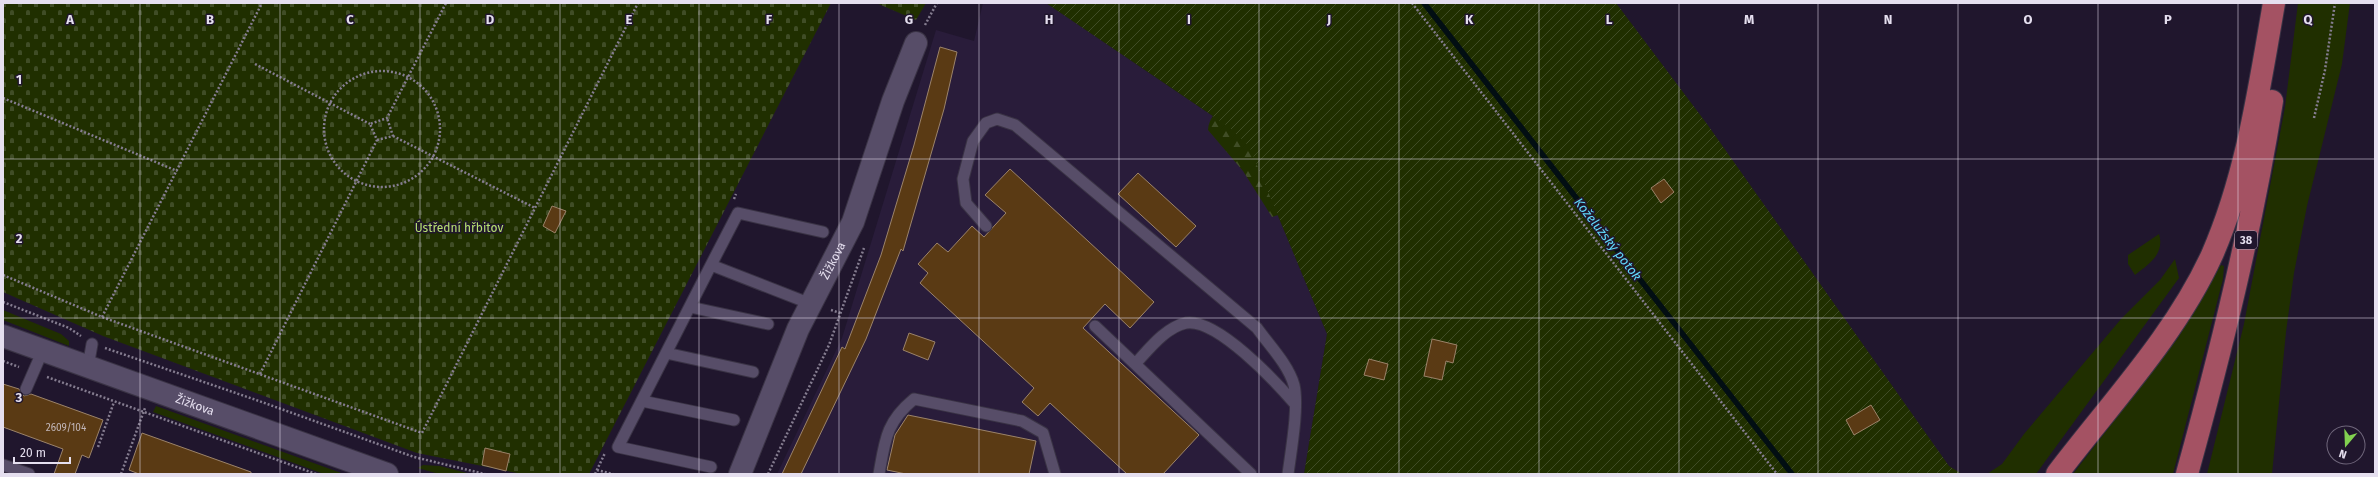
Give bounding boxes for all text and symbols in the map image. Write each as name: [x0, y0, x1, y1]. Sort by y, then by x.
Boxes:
text: A: [65, 12, 74, 27]
text: B: [206, 12, 214, 27]
text: C: [346, 12, 354, 27]
text: D: [486, 12, 495, 27]
text: E: [626, 12, 633, 27]
text: F: [766, 12, 773, 27]
text: G: [905, 12, 913, 27]
text: H: [1045, 12, 1053, 27]
text: I: [1187, 12, 1191, 27]
text: J: [1326, 12, 1331, 27]
text: K: [1465, 12, 1474, 27]
text: L: [1606, 12, 1613, 27]
text: M: [1744, 12, 1754, 27]
text: N: [1884, 12, 1892, 27]
text: O: [2024, 12, 2033, 27]
text: P: [2164, 12, 2172, 27]
text: Q: [2304, 12, 2314, 27]
text: 1: [16, 72, 22, 87]
water label: Koželužský potok: [1571, 195, 1645, 283]
park label: Ústřední hřbitov: [415, 220, 503, 235]
text: 2: [16, 231, 23, 246]
road number: 38: [2235, 231, 2257, 249]
street label: Žižkova: [817, 240, 849, 282]
text: 3: [15, 390, 23, 405]
street label: Žižkova: [174, 391, 216, 418]
house number: 2609/104: [46, 422, 87, 434]
north arrow: [2326, 425, 2366, 465]
scale bar: [14, 439, 70, 465]
text: 20 m: [20, 446, 46, 460]
text: N: [2337, 447, 2348, 461]

